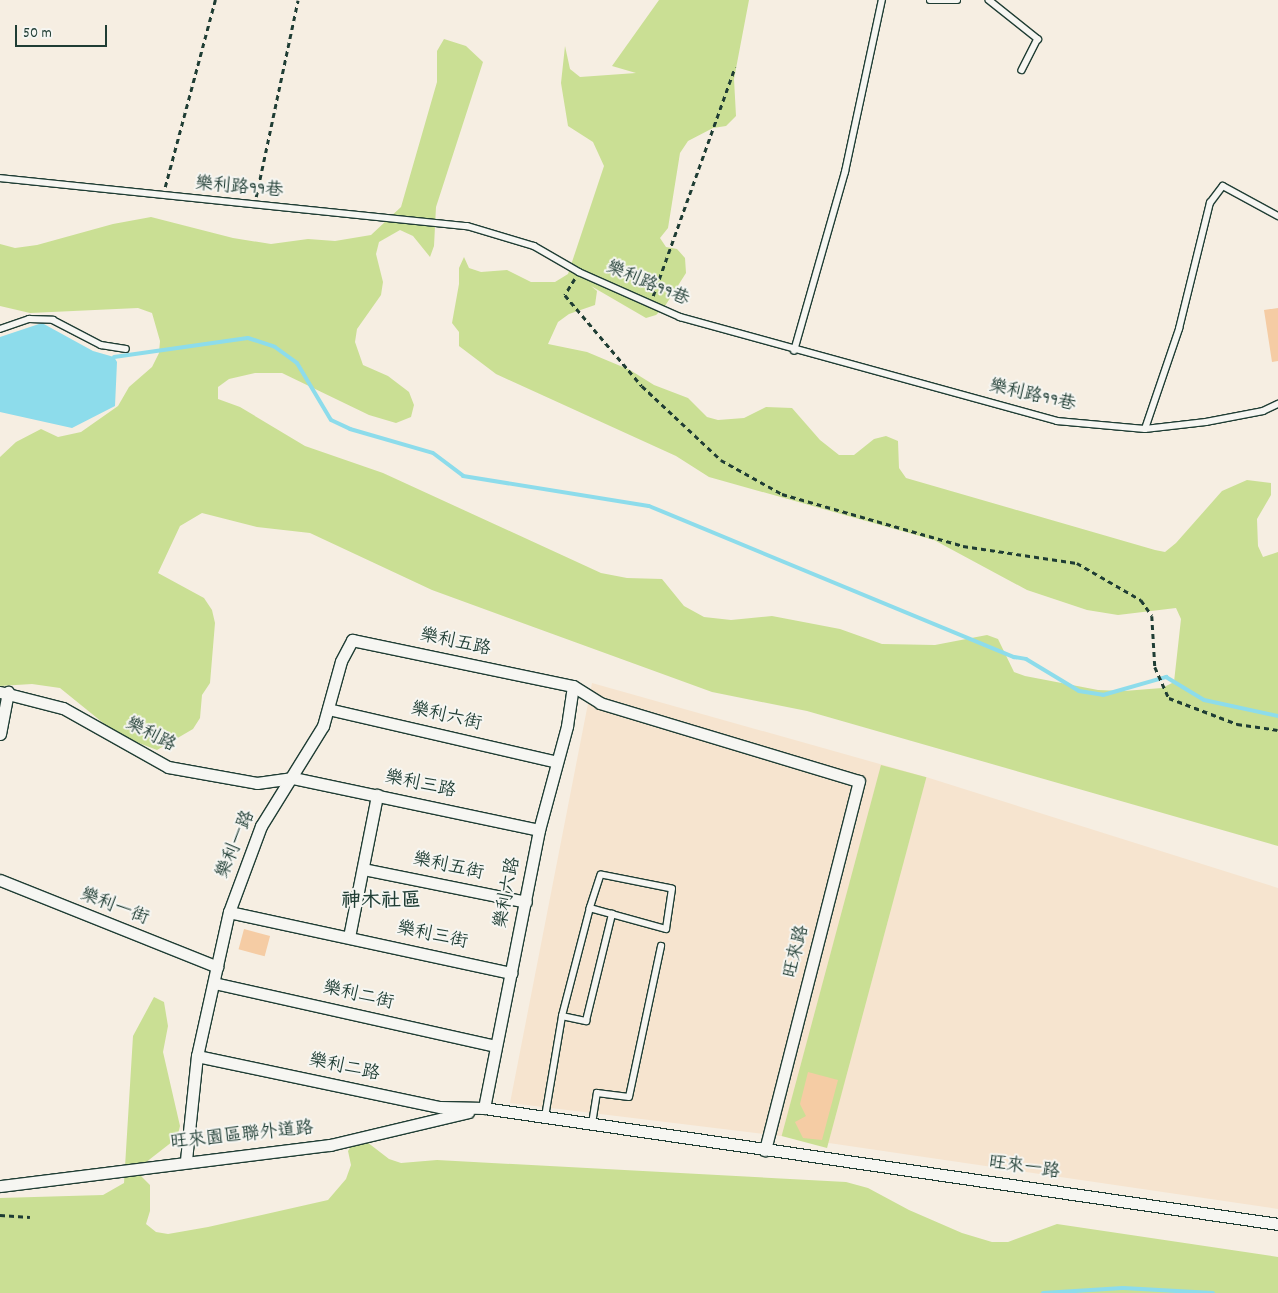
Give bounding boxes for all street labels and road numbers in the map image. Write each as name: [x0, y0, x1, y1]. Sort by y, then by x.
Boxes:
street label: 樂利路99巷: [194, 174, 284, 204]
street label: 樂利路99巷: [602, 258, 692, 312]
street label: 樂利路99巷: [986, 377, 1078, 417]
street label: 樂利五路: [418, 626, 492, 662]
street label: 樂利六街: [408, 699, 484, 737]
street label: 樂利路: [121, 714, 179, 758]
street label: 樂利三路: [383, 768, 457, 804]
street label: 樂利一路: [213, 808, 261, 882]
street label: 樂利五街: [411, 850, 485, 886]
street label: 樂利六路: [492, 856, 526, 930]
street label: 樂利一街: [77, 885, 151, 931]
street label: 樂利三街: [395, 919, 469, 955]
street label: 旺來路: [781, 923, 815, 981]
street label: 樂利二街: [320, 978, 396, 1016]
street label: 樂利二路: [307, 1051, 381, 1087]
street label: 旺來園區聯外道路: [169, 1119, 315, 1155]
street label: 旺來一路: [987, 1153, 1061, 1185]

